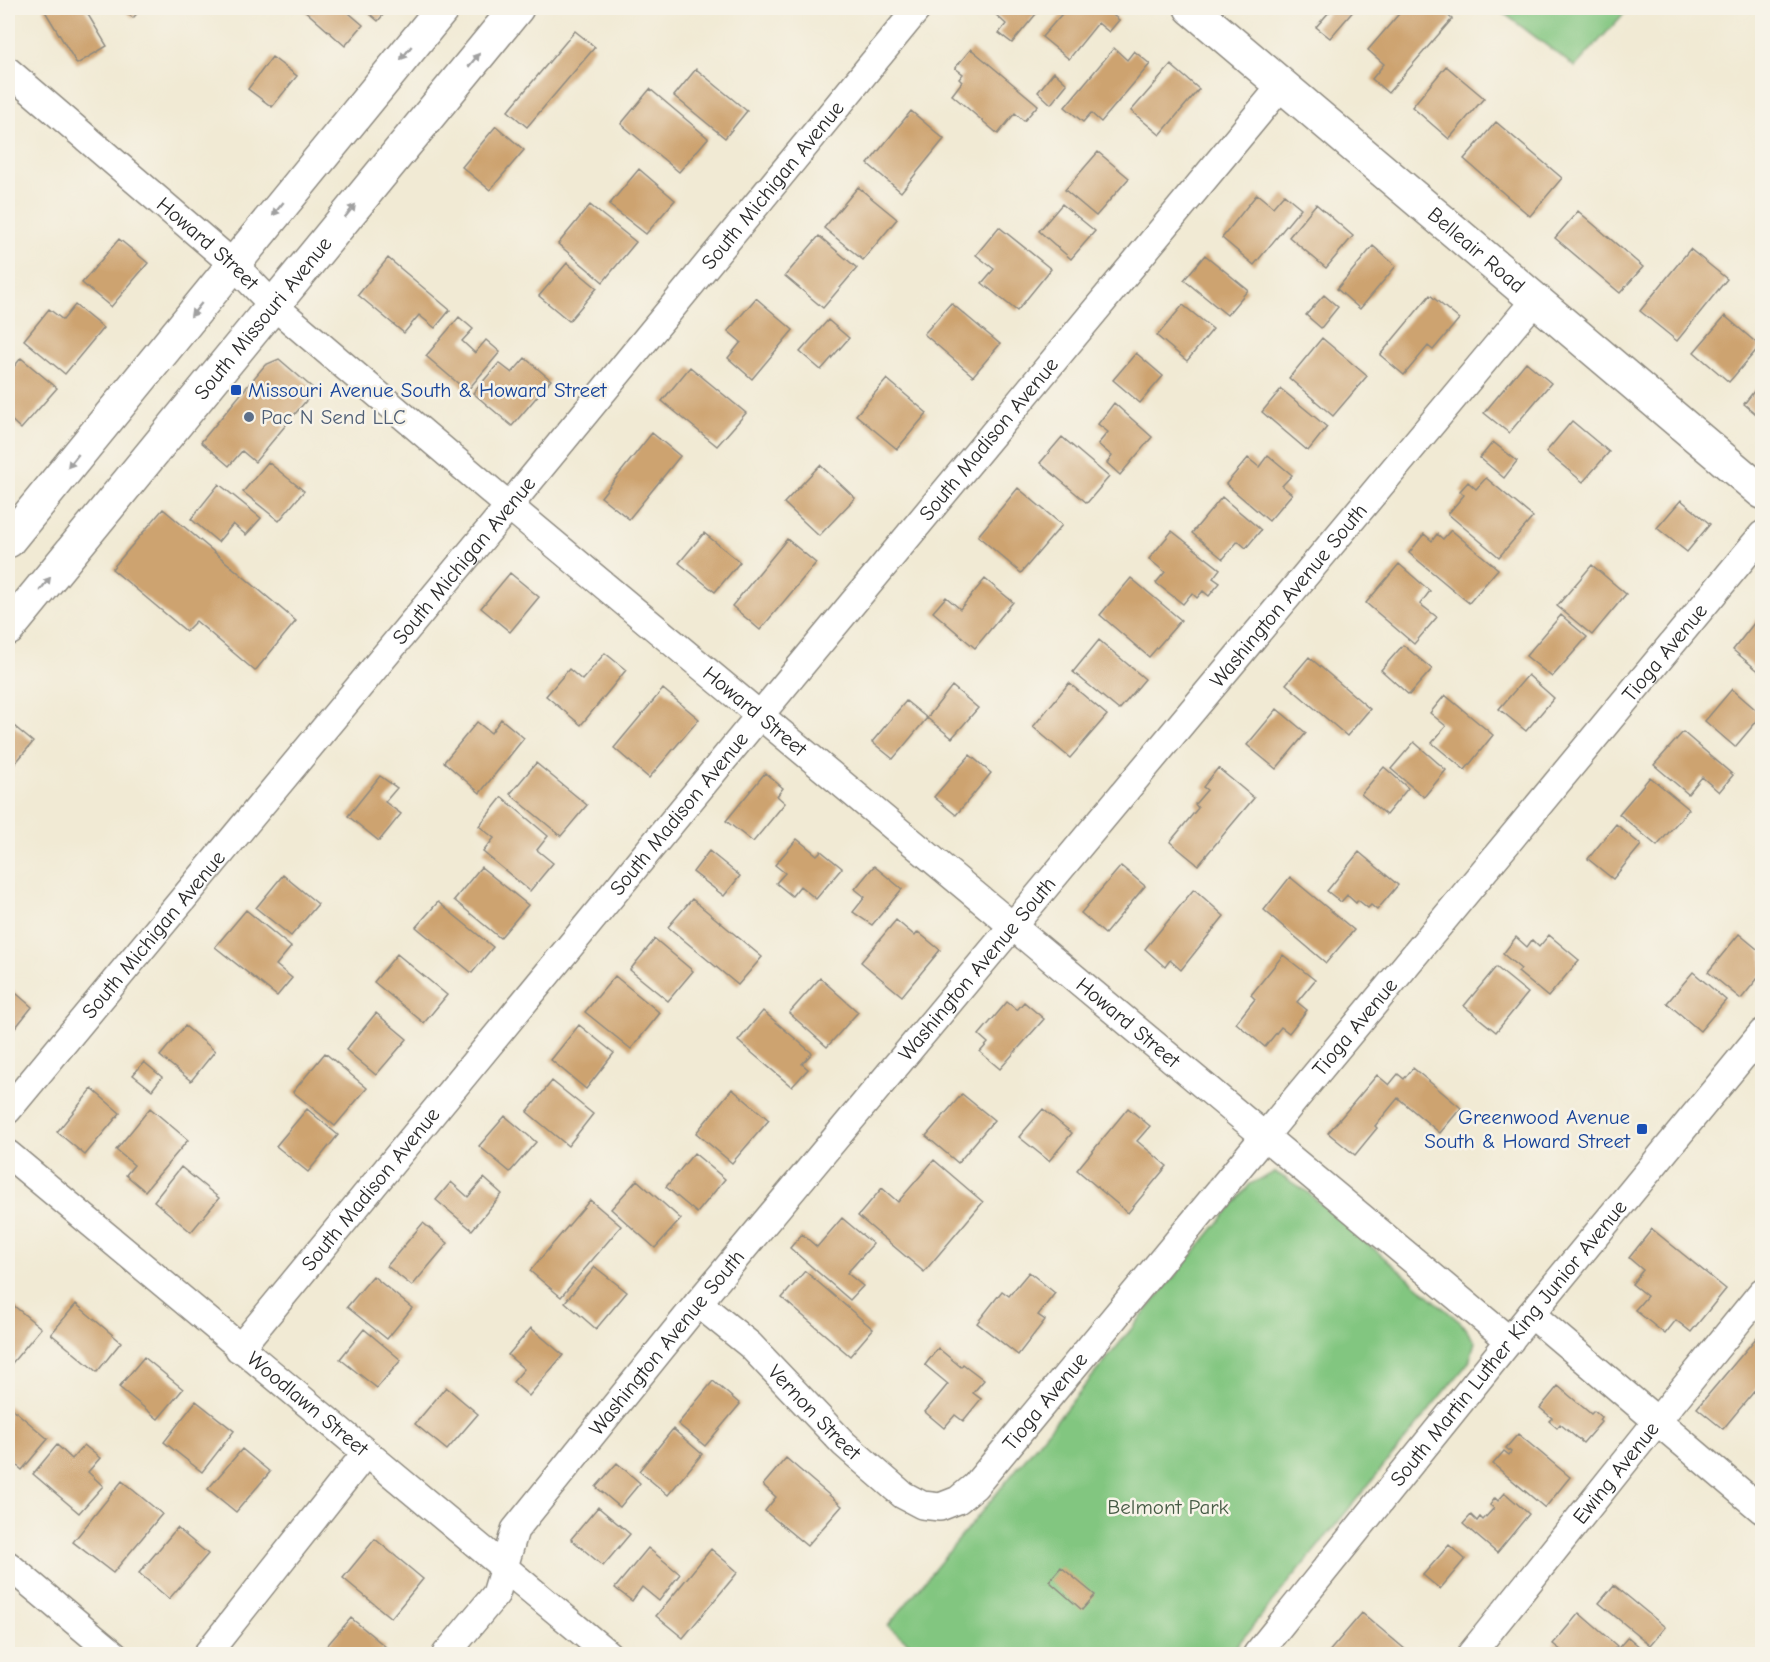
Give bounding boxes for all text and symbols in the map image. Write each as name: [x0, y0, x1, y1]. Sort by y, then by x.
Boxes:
one-way arrow: [400, 45, 413, 61]
one-way arrow: [467, 53, 480, 68]
street label: South Michigan Avenue: [696, 96, 849, 274]
street label: Howard Street: [152, 192, 264, 296]
one-way arrow: [272, 202, 285, 217]
street label: Belleair Road: [1423, 202, 1530, 298]
one-way arrow: [343, 204, 356, 219]
street label: South Missouri Avenue: [189, 232, 337, 404]
one-way arrow: [190, 302, 203, 318]
street label: South Madison Avenue: [914, 353, 1063, 525]
place label: Missouri Avenue South & Howard Street: [248, 378, 608, 402]
marker: Missouri Avenue South & Howard Street: [229, 383, 243, 397]
place label: Pac N Send LLC: [261, 405, 406, 429]
marker: Pac N Send LLC: [242, 410, 256, 424]
one-way arrow: [67, 453, 80, 468]
street label: South Michigan Avenue: [387, 472, 540, 649]
street label: Washington Avenue South: [1205, 499, 1372, 692]
one-way arrow: [38, 576, 51, 592]
street label: Tioga Avenue: [1617, 599, 1712, 706]
street label: Howard Street: [698, 661, 812, 762]
street label: South Madison Avenue: [605, 727, 753, 900]
street label: South Michigan Avenue: [77, 846, 230, 1023]
street label: Washington Avenue South: [894, 872, 1061, 1065]
street label: Howard Street: [1071, 972, 1186, 1073]
street label: Tioga Avenue: [1307, 973, 1402, 1081]
street label: South Madison Avenue: [296, 1102, 445, 1276]
place label: Greenwood Avenue South & Howard Street: [1424, 1105, 1631, 1153]
marker: Greenwood Avenue South & Howard Street: [1635, 1122, 1649, 1136]
street label: South Martin Luther King Junior Avenue: [1385, 1195, 1632, 1491]
street label: Washington Avenue South: [584, 1245, 749, 1440]
street label: Woodlawn Street: [242, 1346, 374, 1462]
street label: Tioga Avenue: [998, 1348, 1092, 1455]
street label: Vernon Street: [763, 1360, 866, 1466]
street label: Ewing Avenue: [1568, 1417, 1664, 1529]
park label: Belmont Park: [1107, 1495, 1229, 1519]

